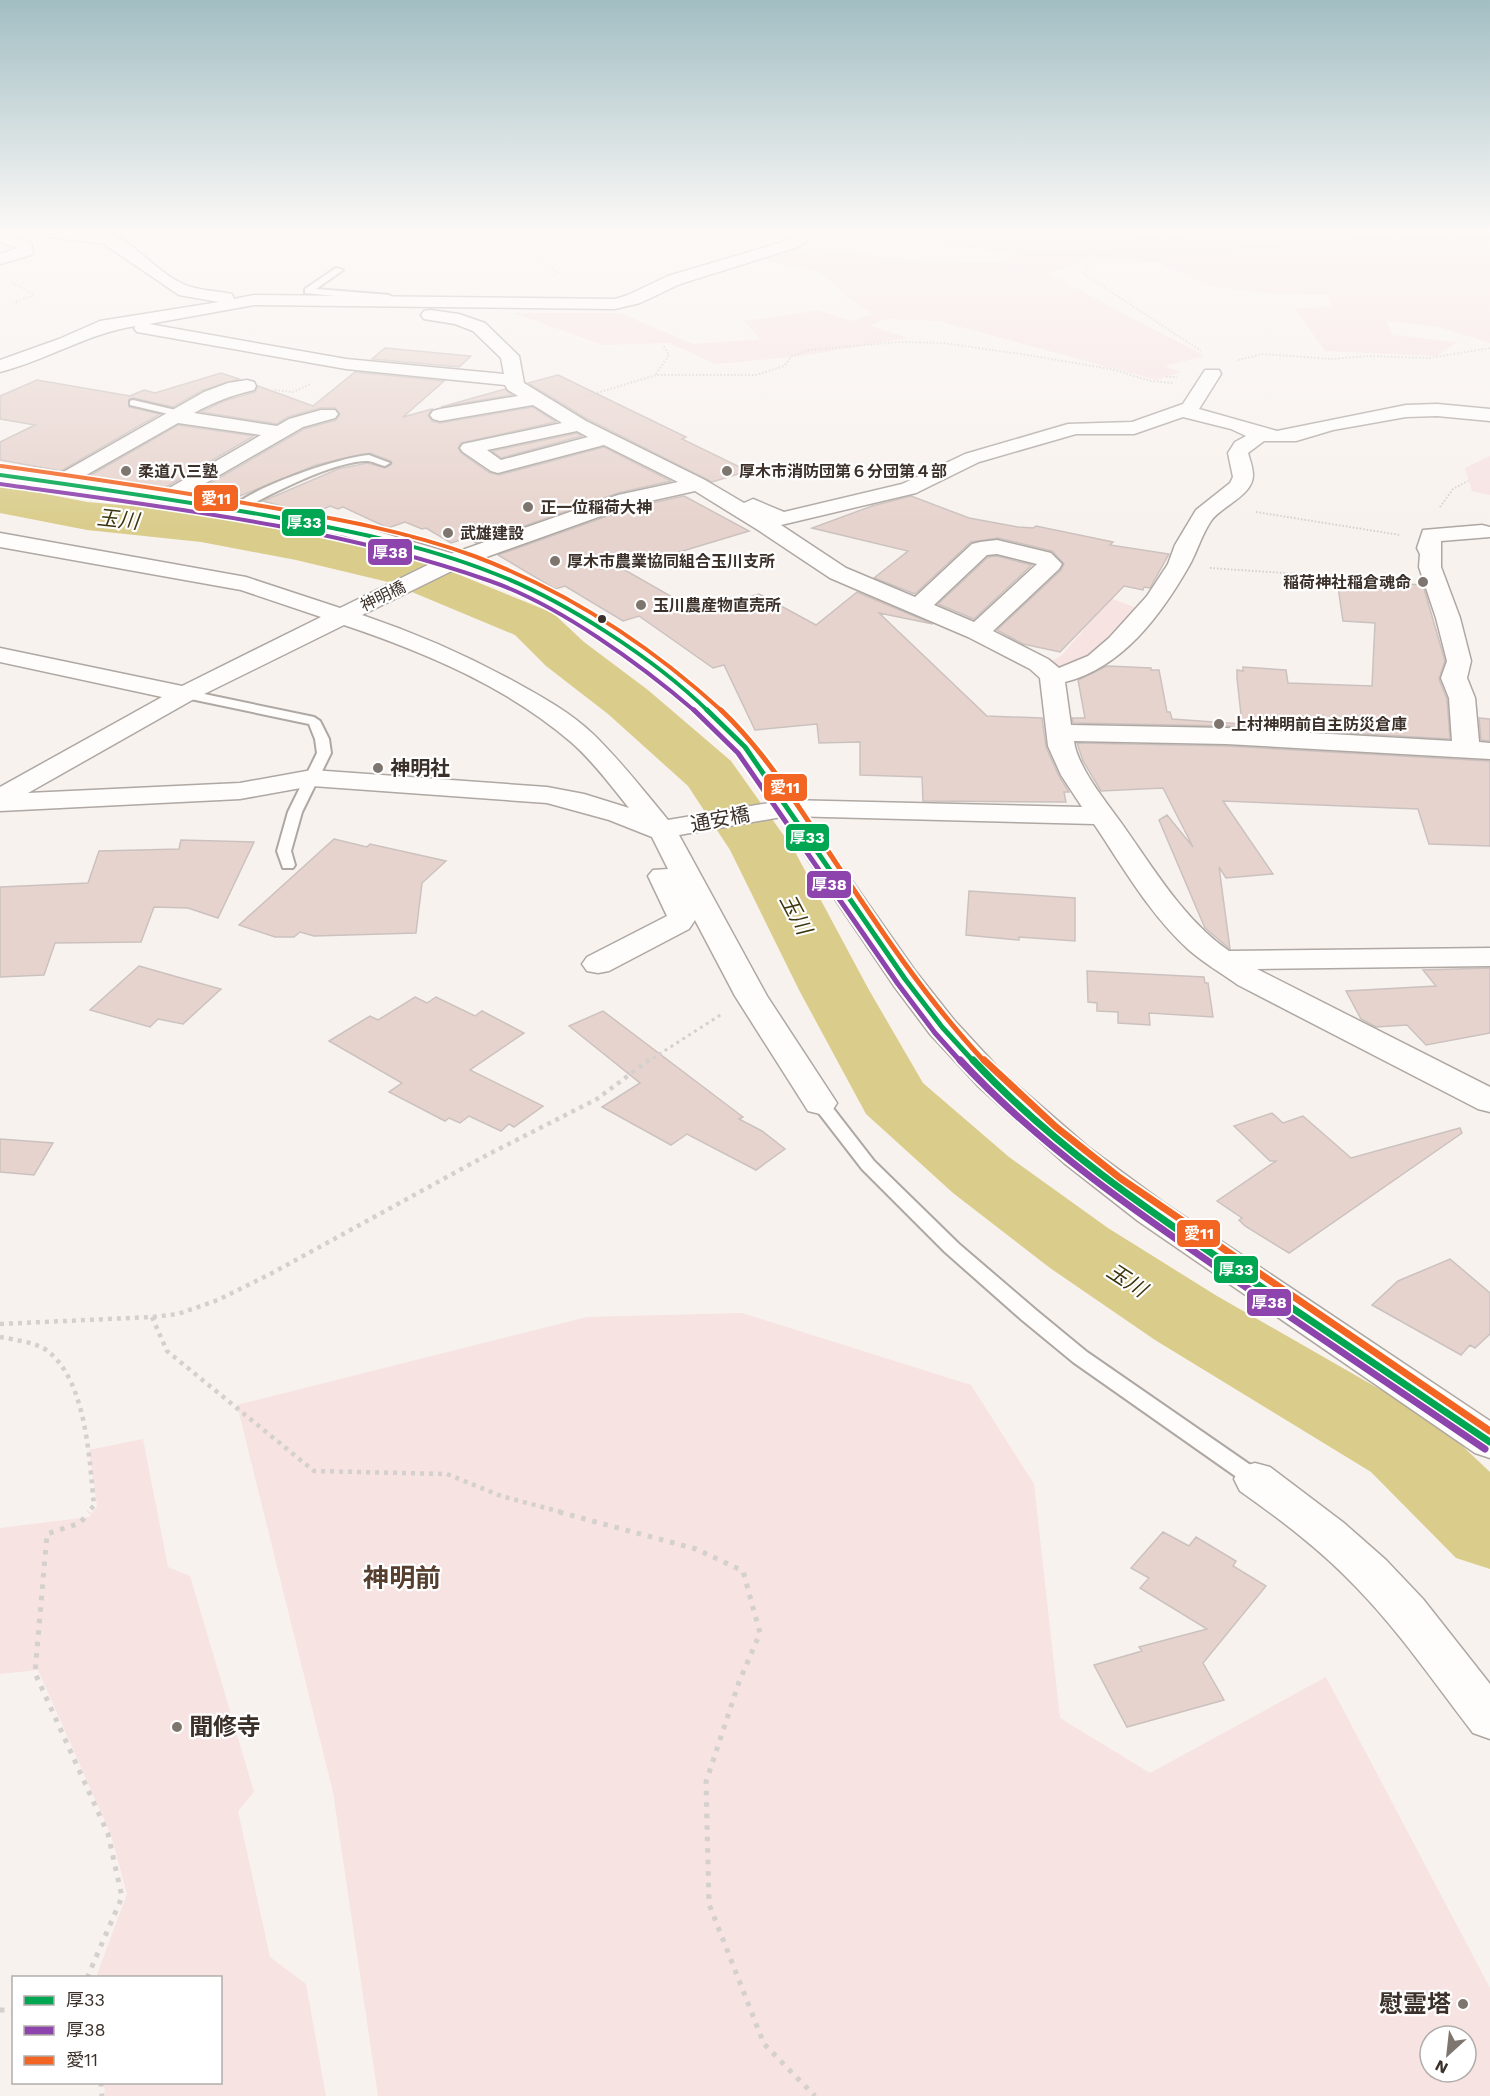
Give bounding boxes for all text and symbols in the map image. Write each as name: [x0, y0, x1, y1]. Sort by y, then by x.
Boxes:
place label: 柔道八三塾: [138, 462, 218, 481]
place label: 厚木市消防団第６分団第４部: [739, 462, 947, 481]
marker: 柔道八三塾: [119, 464, 133, 478]
marker: 厚木市消防団第６分団第４部: [720, 464, 734, 478]
line badge: 愛11: [193, 484, 239, 512]
text: 愛11: [201, 489, 231, 508]
place label: 正一位稲荷大神: [540, 498, 652, 517]
marker: 正一位稲荷大神: [521, 500, 535, 514]
water label: 玉川: [96, 504, 142, 534]
line badge: 厚33: [281, 508, 326, 537]
text: 厚33: [287, 513, 321, 532]
place label: 武雄建設: [460, 524, 524, 543]
marker: 武雄建設: [441, 526, 455, 540]
line badge: 厚38: [367, 538, 413, 566]
text: 厚38: [372, 543, 408, 562]
place label: 厚木市農業協同組合玉川支所: [567, 552, 775, 571]
marker: 厚木市農業協同組合玉川支所: [548, 554, 562, 568]
place label: 稲荷神社稲倉魂命: [1283, 573, 1411, 592]
marker: 稲荷神社稲倉魂命: [1416, 575, 1430, 589]
street label: 神明橋: [357, 577, 409, 615]
place label: 玉川農産物直売所: [653, 596, 781, 615]
marker: 玉川農産物直売所: [634, 598, 648, 612]
unlabelled marker: [596, 613, 608, 625]
place label: 上村神明前自主防災倉庫: [1231, 715, 1407, 734]
marker: 上村神明前自主防災倉庫: [1212, 717, 1226, 731]
place label: 神明社: [390, 756, 450, 780]
marker: 神明社: [371, 761, 385, 775]
line badge: 愛11: [763, 773, 808, 802]
text: 愛11: [770, 778, 800, 797]
street label: 通安橋: [688, 801, 752, 837]
line badge: 厚33: [785, 823, 830, 852]
text: 厚33: [790, 828, 824, 847]
line badge: 厚38: [806, 870, 852, 899]
text: 厚38: [811, 875, 847, 894]
water label: 玉川: [775, 890, 818, 940]
line badge: 愛11: [1176, 1219, 1221, 1248]
text: 愛11: [1184, 1224, 1214, 1243]
line badge: 厚33: [1213, 1255, 1259, 1284]
water label: 玉川: [1103, 1258, 1153, 1303]
text: 厚33: [1219, 1260, 1253, 1279]
line badge: 厚38: [1246, 1288, 1292, 1317]
text: 厚38: [1251, 1293, 1287, 1312]
district label: 神明前: [363, 1563, 441, 1593]
place label: 聞修寺: [189, 1713, 261, 1741]
marker: 聞修寺: [170, 1720, 184, 1734]
legend: [12, 1976, 222, 2084]
text: 厚33: [66, 1989, 105, 2010]
place label: 慰霊塔: [1379, 1990, 1451, 2018]
marker: 慰霊塔: [1456, 1997, 1470, 2011]
text: 厚38: [66, 2019, 106, 2040]
north arrow: [1418, 2024, 1478, 2084]
text: 愛11: [66, 2049, 98, 2070]
text: N: [1432, 2056, 1451, 2078]

